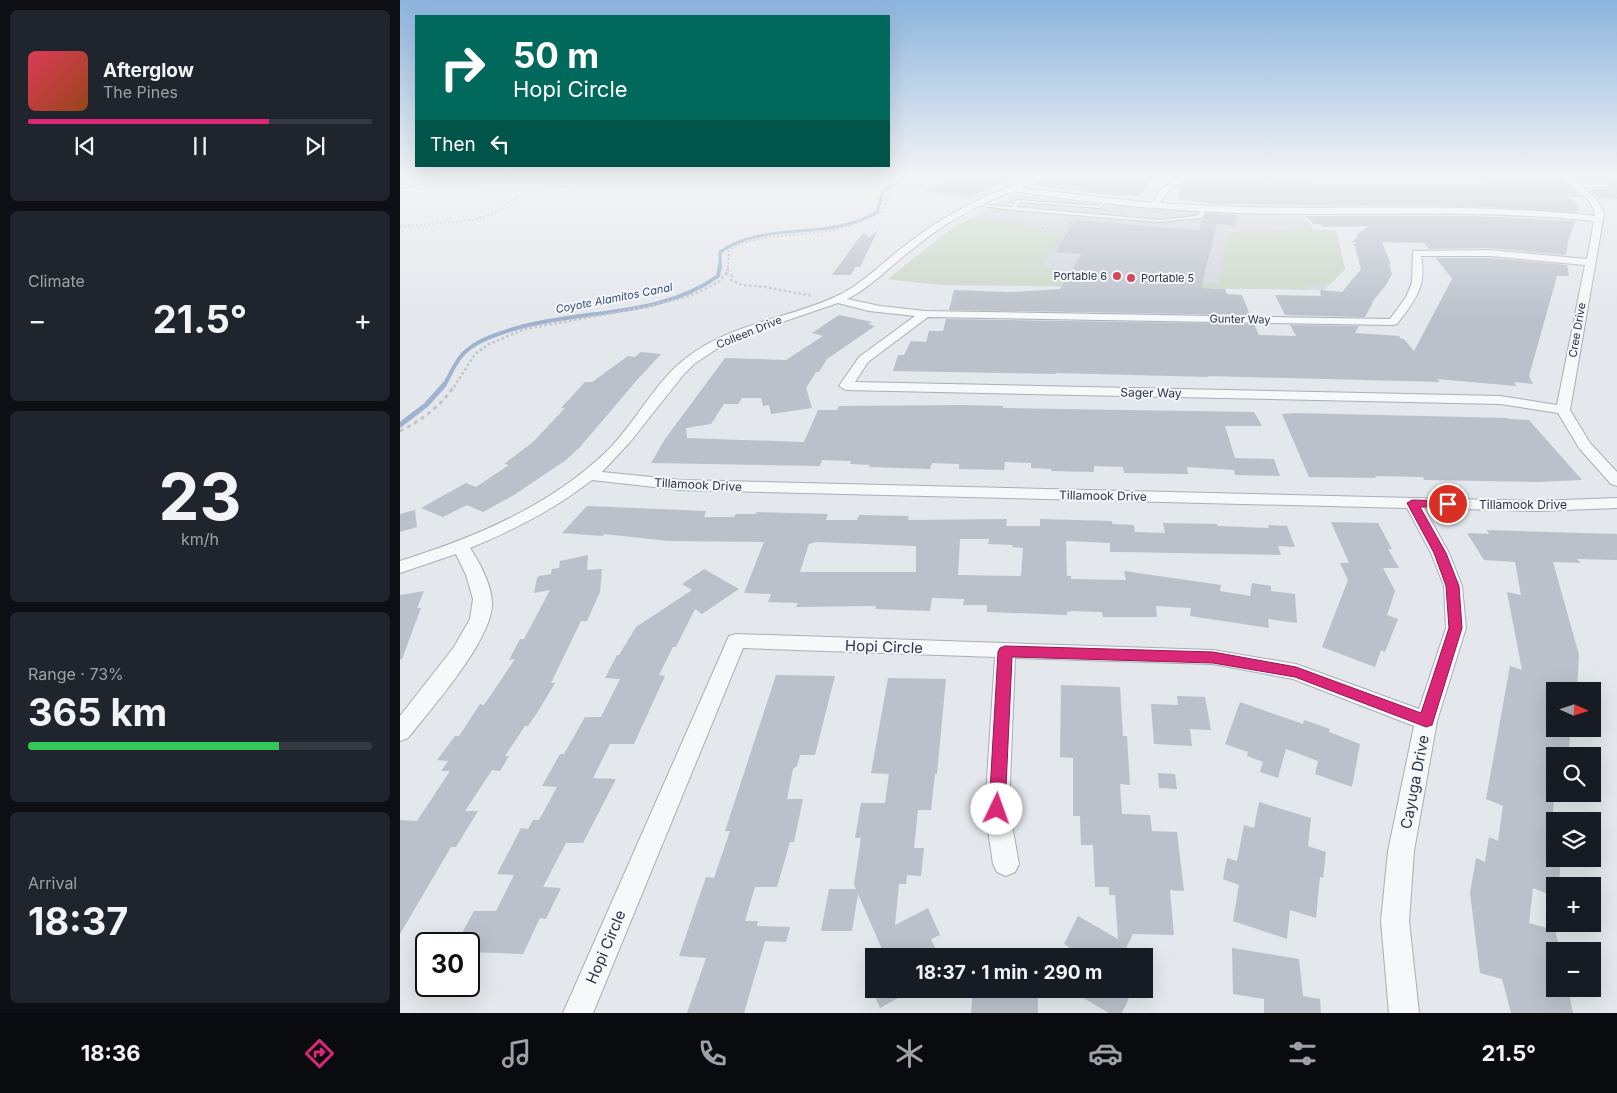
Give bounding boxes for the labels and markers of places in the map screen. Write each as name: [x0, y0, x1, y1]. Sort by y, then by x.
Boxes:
place label: Portable 6: [1054, 269, 1107, 283]
marker: Portable 6: [1111, 270, 1123, 282]
place label: Portable 5: [1141, 271, 1195, 285]
marker: Portable 5: [1125, 272, 1137, 284]
pin: [1427, 483, 1469, 525]

